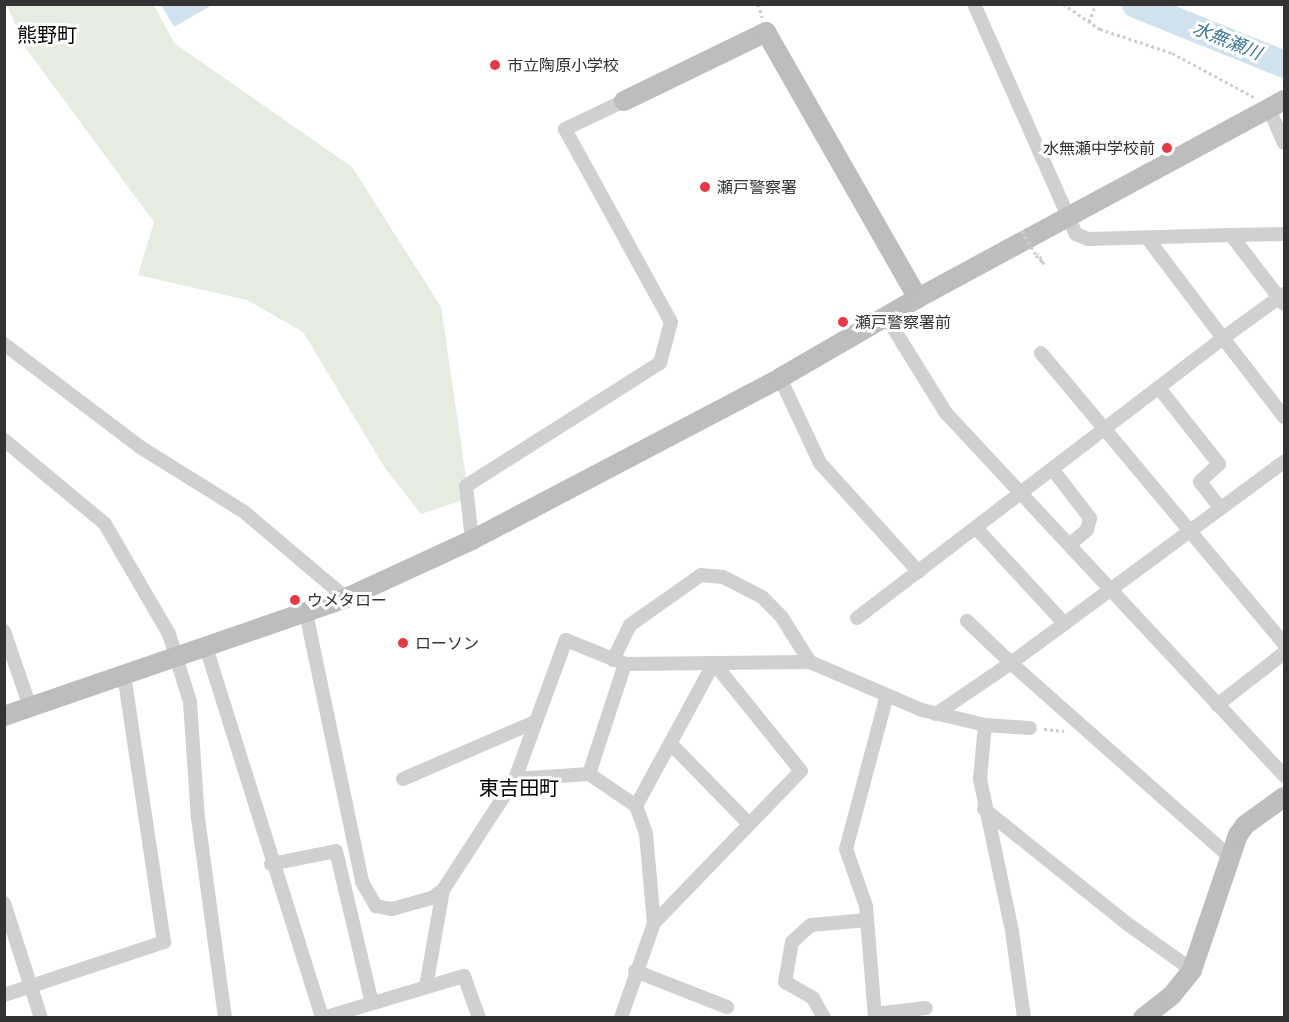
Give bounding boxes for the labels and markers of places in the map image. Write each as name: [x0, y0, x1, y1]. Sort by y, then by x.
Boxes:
place label: 市立陶原小学校: [507, 55, 619, 75]
marker: 市立陶原小学校: [488, 58, 502, 72]
place label: 水無瀬中学校前: [1043, 138, 1155, 158]
marker: 水無瀬中学校前: [1160, 141, 1174, 155]
place label: 瀬戸警察署: [717, 177, 797, 197]
marker: 瀬戸警察署: [698, 180, 712, 194]
place label: 瀬戸警察署前: [855, 312, 951, 332]
marker: 瀬戸警察署前: [836, 315, 850, 329]
place label: ウメタロー: [307, 590, 387, 610]
marker: ウメタロー: [288, 593, 302, 607]
place label: ローソン: [415, 633, 479, 653]
marker: ローソン: [396, 636, 410, 650]

